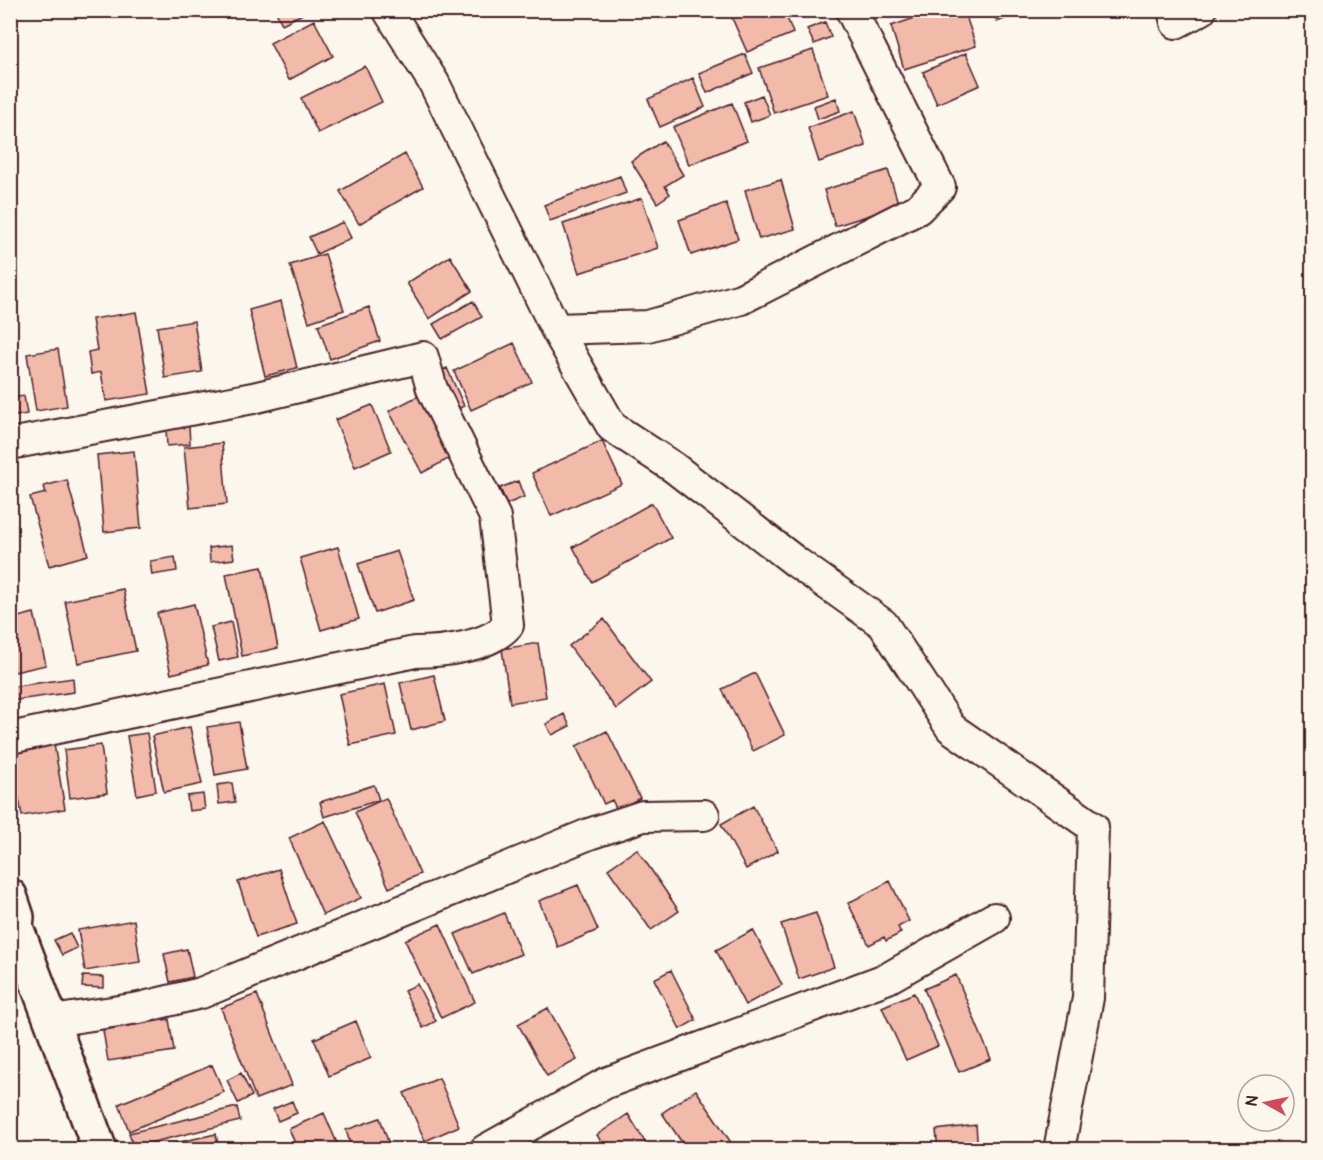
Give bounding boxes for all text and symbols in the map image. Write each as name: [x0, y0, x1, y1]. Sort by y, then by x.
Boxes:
north arrow: [1236, 1073, 1296, 1133]
text: N: [1241, 1094, 1263, 1108]

